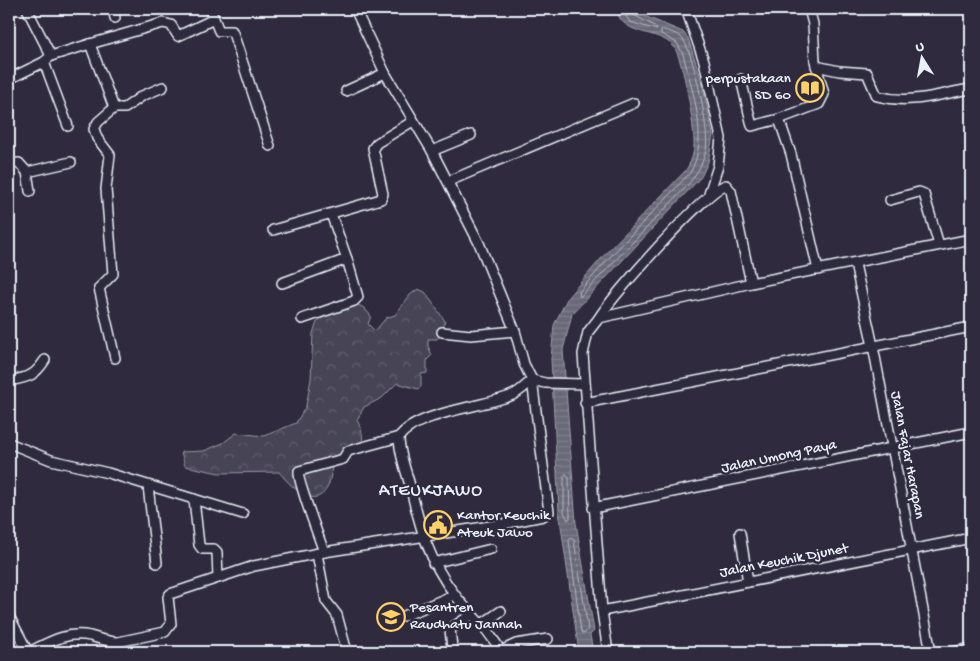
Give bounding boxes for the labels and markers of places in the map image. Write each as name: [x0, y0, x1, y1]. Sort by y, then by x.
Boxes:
place label: perpustakaan SD 60: [705, 70, 791, 105]
library icon: perpustakaan SD 60: [795, 73, 825, 103]
place label: Kantor Keuchik Ateuk Jawo: [457, 507, 551, 542]
public building icon: Kantor Keuchik Ateuk Jawo: [423, 510, 453, 540]
place label: Pesantren Raudhatu Jannah: [409, 599, 522, 634]
school or university icon: Pesantren Raudhatu Jannah: [376, 602, 406, 632]

